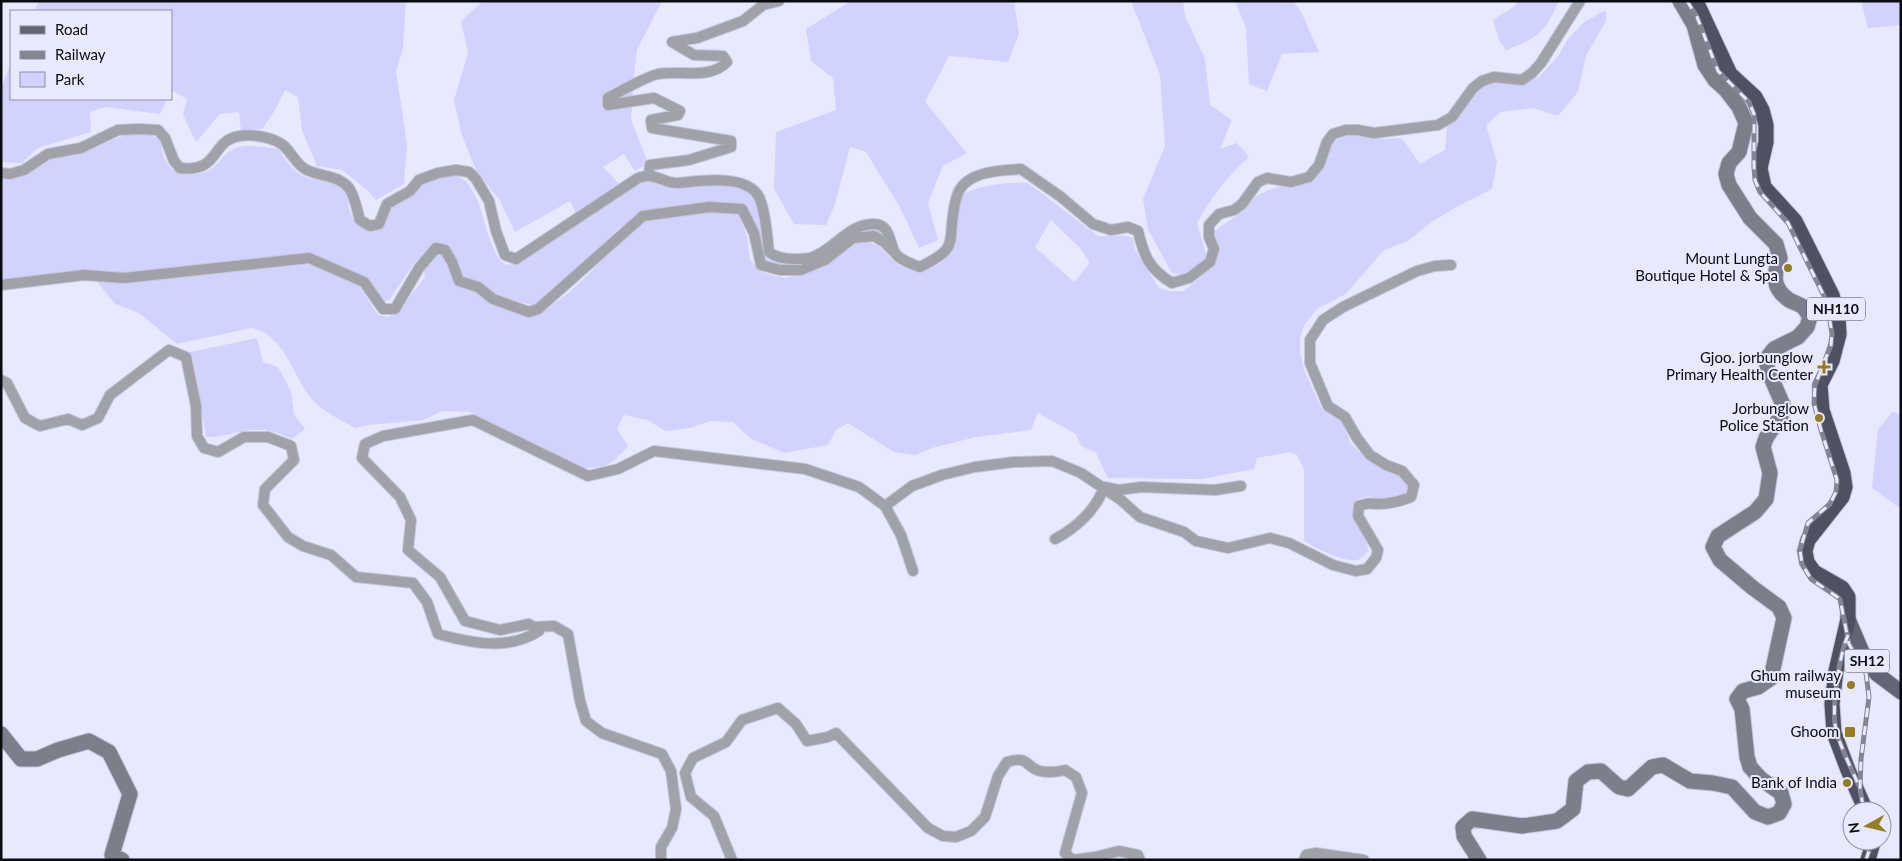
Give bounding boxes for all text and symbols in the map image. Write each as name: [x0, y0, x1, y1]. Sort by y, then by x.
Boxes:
legend: [10, 10, 172, 100]
text: Road: [55, 20, 88, 38]
text: Railway: [55, 45, 106, 63]
text: Park: [55, 70, 85, 88]
place label: Mount Lungta Boutique Hotel & Spa: [1635, 249, 1778, 284]
marker: Mount Lungta Boutique Hotel & Spa: [1782, 262, 1794, 274]
road number: NH110: [1807, 298, 1865, 320]
place label: Gjoo. jorbunglow Primary Health Center: [1666, 348, 1814, 383]
marker: Gjoo. jorbunglow Primary Health Center: [1817, 360, 1831, 374]
place label: Jorbunglow Police Station: [1719, 399, 1809, 434]
marker: Jorbunglow Police Station: [1813, 412, 1825, 424]
road number: SH12: [1844, 649, 1890, 672]
place label: Ghum railway museum: [1751, 666, 1841, 701]
marker: Ghum railway museum: [1845, 679, 1857, 691]
place label: Ghoom: [1790, 722, 1839, 740]
marker: Ghoom: [1843, 725, 1857, 739]
place label: Bank of India: [1751, 773, 1837, 791]
marker: Bank of India: [1841, 777, 1853, 789]
north arrow: [1842, 801, 1892, 851]
text: N: [1844, 821, 1863, 834]

